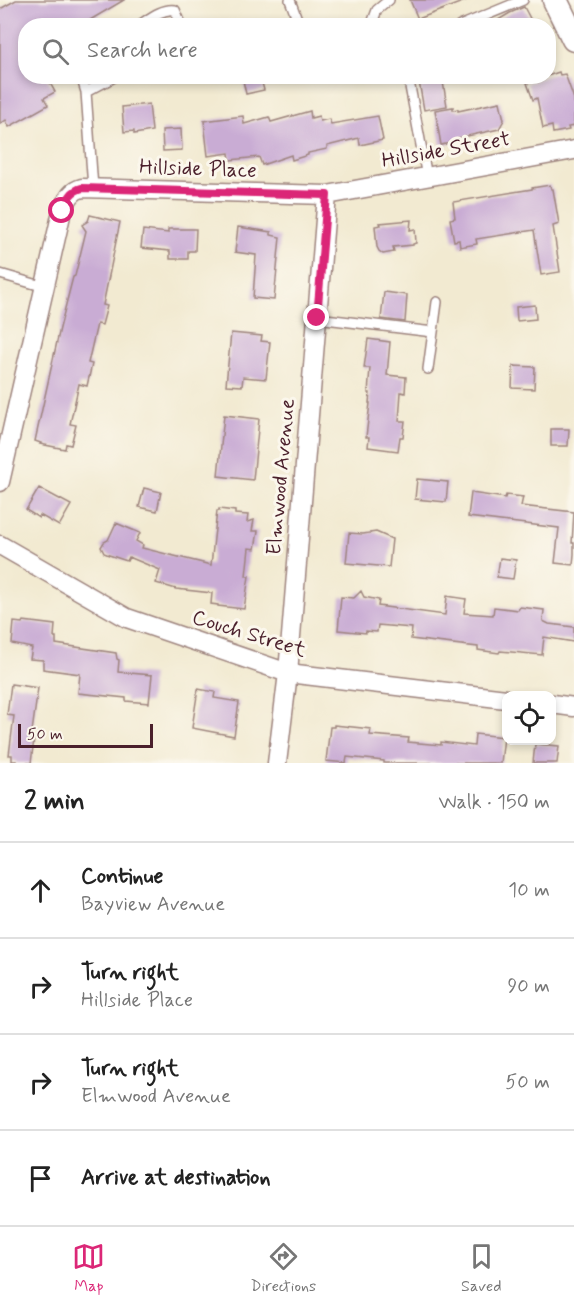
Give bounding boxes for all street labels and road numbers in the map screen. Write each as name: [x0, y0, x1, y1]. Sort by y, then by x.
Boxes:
street label: Hillside Street: [380, 125, 512, 175]
street label: Hillside Place: [139, 153, 257, 185]
street label: Elmwood Avenue: [260, 397, 302, 557]
street label: Couch Street: [189, 603, 310, 665]

